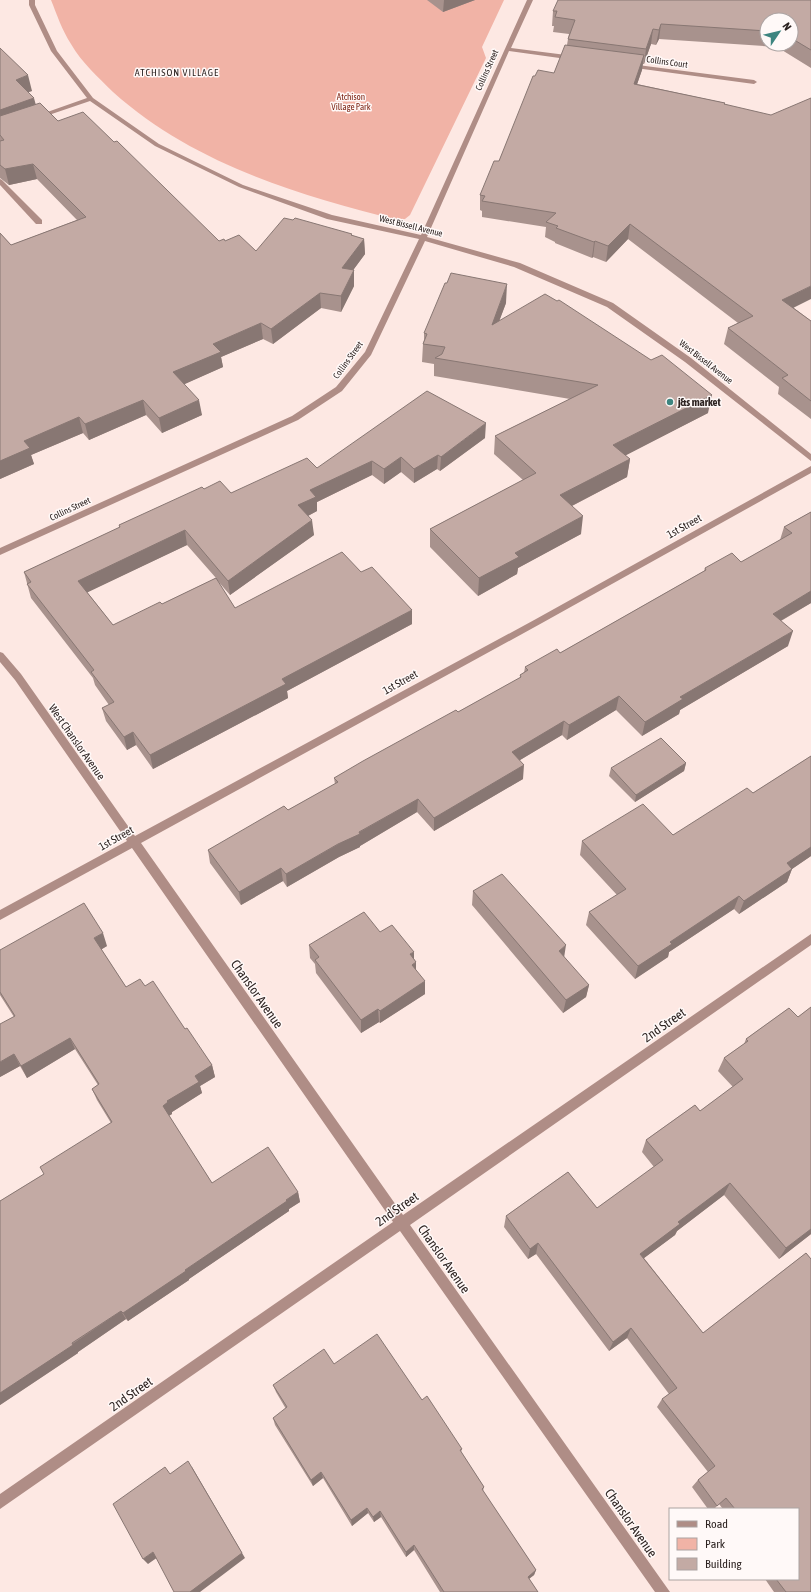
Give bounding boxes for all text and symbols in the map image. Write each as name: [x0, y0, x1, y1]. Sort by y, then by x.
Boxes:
north arrow: [759, 12, 799, 52]
text: N: [780, 20, 794, 32]
street label: Collins Street: [474, 48, 501, 92]
street label: Collins Court: [646, 54, 689, 70]
district label: ATCHISON VILLAGE: [135, 67, 219, 78]
park label: Atchison Village Park: [331, 92, 371, 112]
street label: West Bissell Avenue: [378, 213, 444, 239]
street label: West Bissell Avenue: [677, 338, 735, 386]
street label: Collins Street: [331, 339, 365, 381]
place label: j&s market: [677, 396, 722, 408]
marker: j&s market: [665, 397, 675, 407]
street label: Collins Street: [48, 495, 92, 523]
street label: 1st Street: [665, 512, 703, 540]
street label: 1st Street: [381, 668, 419, 696]
street label: West Chanslor Avenue: [47, 702, 107, 782]
street label: 1st Street: [97, 824, 135, 852]
street label: Chanslor Avenue: [228, 957, 286, 1031]
street label: 2nd Street: [640, 1005, 689, 1045]
street label: 2nd Street: [373, 1189, 422, 1229]
street label: Chanslor Avenue: [415, 1222, 473, 1296]
street label: 2nd Street: [107, 1374, 156, 1414]
street label: Chanslor Avenue: [602, 1486, 660, 1560]
legend: [669, 1508, 799, 1580]
text: Road: [705, 1517, 728, 1531]
text: Park: [705, 1537, 726, 1551]
text: Building: [705, 1557, 743, 1571]

